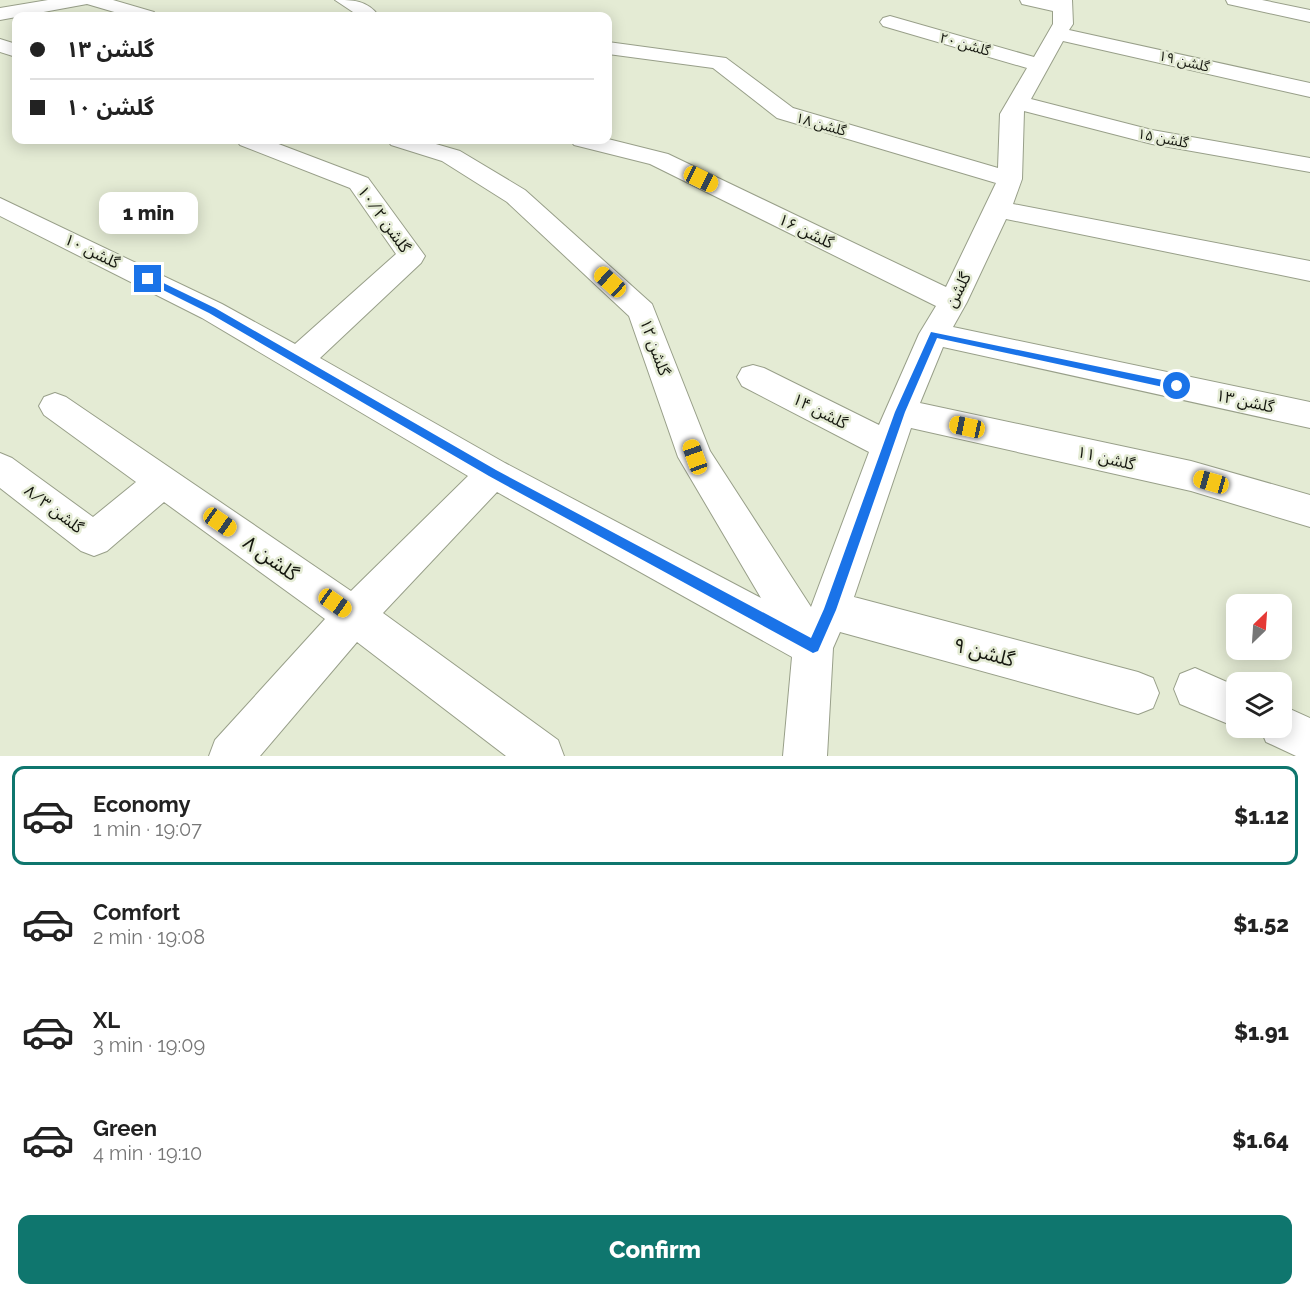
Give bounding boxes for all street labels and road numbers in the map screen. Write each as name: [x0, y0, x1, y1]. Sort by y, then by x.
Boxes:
street label: گلشن ۲۰: [938, 29, 992, 60]
street label: گلشن ۱۹: [1157, 47, 1211, 76]
street label: گلشن ۱۸: [794, 109, 848, 140]
street label: گلشن ۱۵: [1136, 125, 1190, 152]
street label: گلشن ۱۰/۲: [353, 182, 415, 256]
street label: گلشن ۱۶: [775, 210, 837, 253]
street label: گلشن ۱۰: [61, 230, 123, 273]
street label: گلشن: [941, 269, 975, 311]
street label: گلشن ۱۲: [636, 316, 674, 378]
street label: گلشن ۱۳: [1214, 386, 1276, 417]
street label: گلشن ۱۴: [789, 389, 851, 433]
street label: گلشن ۱۱: [1075, 442, 1137, 474]
street label: گلشن ۸/۳: [21, 481, 87, 538]
street label: گلشن ۸: [239, 530, 304, 586]
street label: گلشن ۹: [951, 632, 1018, 672]

